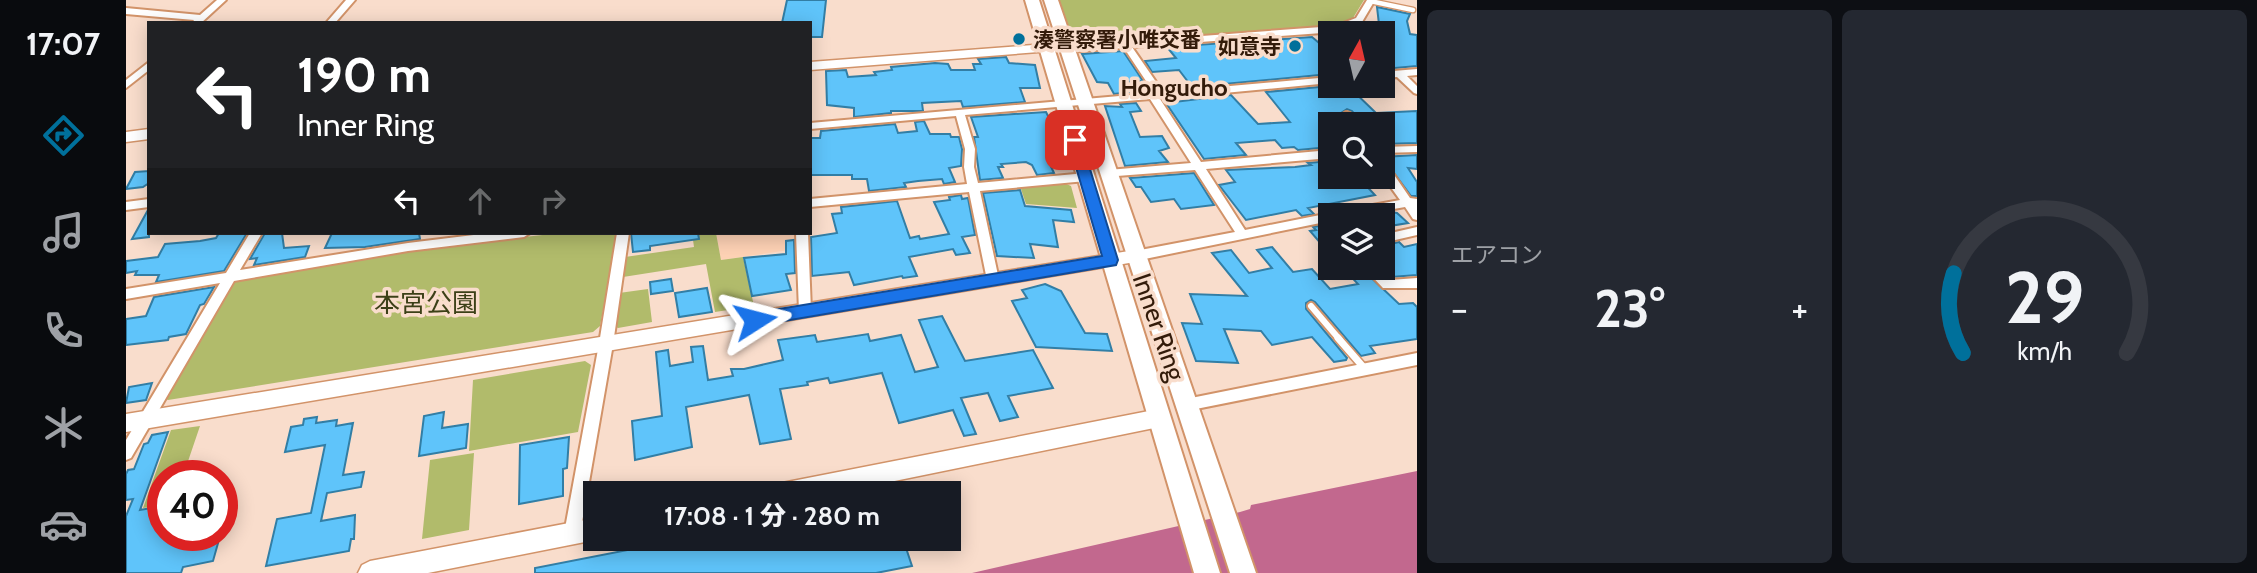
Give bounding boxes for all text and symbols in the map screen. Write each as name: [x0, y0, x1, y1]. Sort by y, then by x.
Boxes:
north arrow: [1318, 21, 1395, 98]
map controls: [1318, 21, 1395, 280]
text: 17:07: [26, 24, 100, 63]
place label: 湊警察署小唯交番: [1033, 27, 1201, 52]
marker: 湊警察署小唯交番: [1011, 31, 1027, 47]
place label: 如意寺: [1218, 34, 1281, 59]
marker: 如意寺: [1287, 38, 1303, 54]
text: 190 m: [297, 45, 431, 104]
icon: left: [182, 49, 273, 140]
district label: Hongucho: [1120, 73, 1228, 102]
text: Inner Ring: [297, 105, 434, 144]
pin: [1045, 110, 1105, 170]
icon: directions: [39, 111, 88, 160]
button: search: [1318, 112, 1395, 189]
icon: arrive: [1056, 121, 1094, 159]
icon: left: [388, 182, 426, 220]
icon: ahead: [461, 182, 499, 220]
icon: right: [534, 182, 572, 220]
button: layers: [1318, 203, 1395, 280]
icon: music: [39, 208, 88, 257]
text: エアコン: [1451, 241, 1543, 269]
text: 29: [2005, 253, 2084, 341]
street label: Inner Ring: [1126, 269, 1193, 386]
text: 23°: [1594, 277, 1665, 340]
position arrow: [718, 283, 792, 357]
text: −: [1451, 285, 1468, 332]
text: +: [1791, 285, 1808, 332]
park label: 本宮公園: [374, 287, 478, 319]
icon: phone: [39, 306, 88, 355]
text: km/h: [2017, 335, 2072, 365]
icon: climate: [39, 403, 88, 452]
speed limit sign: 40: [147, 460, 238, 551]
icon: car: [39, 500, 88, 549]
text: 17:08 · 1 分 · 280 m: [664, 500, 880, 532]

